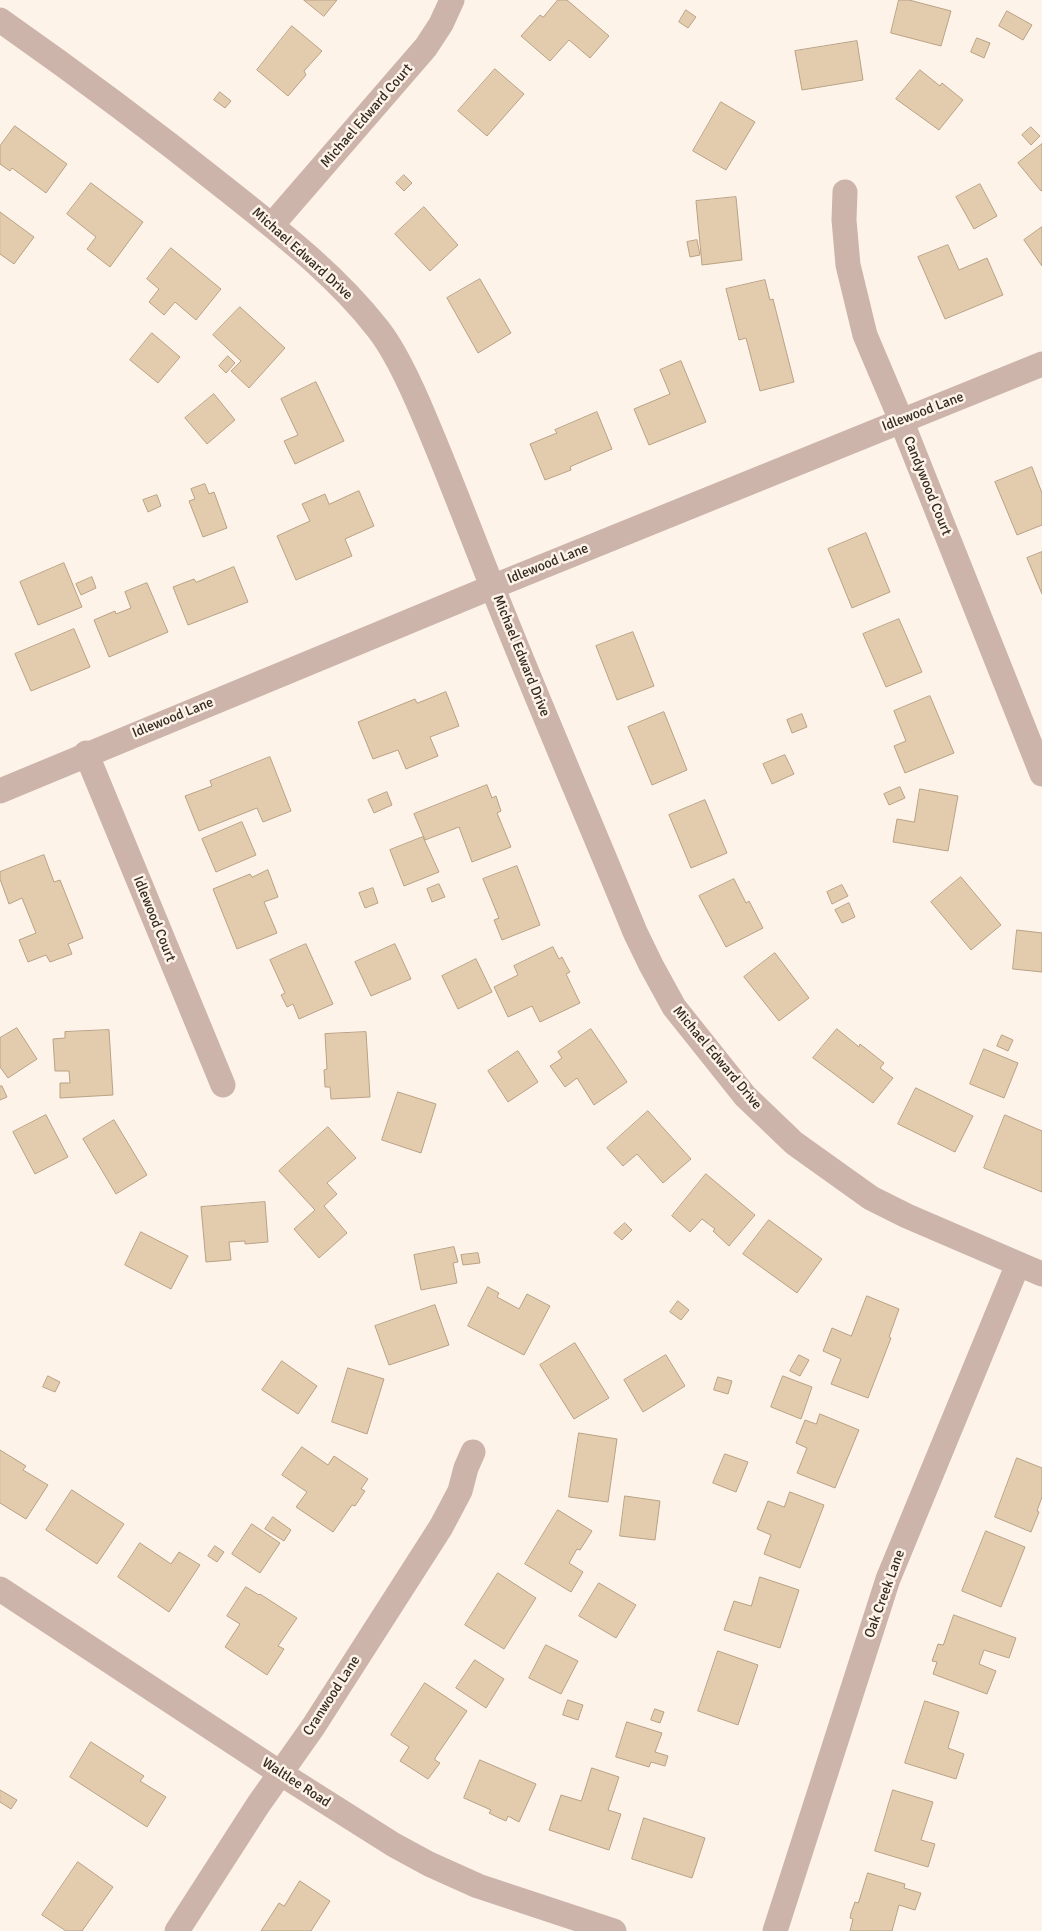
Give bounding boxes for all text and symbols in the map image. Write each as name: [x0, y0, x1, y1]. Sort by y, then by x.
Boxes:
street label: Michael Edward Court: [317, 61, 417, 171]
street label: Michael Edward Drive: [248, 204, 356, 304]
street label: Idlewood Lane: [880, 389, 966, 435]
street label: Candywood Court: [899, 434, 955, 538]
street label: Idlewood Lane: [505, 540, 591, 588]
street label: Michael Edward Drive: [489, 593, 553, 719]
street label: Idlewood Lane: [130, 694, 216, 742]
street label: Idlewood Court: [129, 874, 179, 964]
street label: Michael Edward Drive: [669, 1003, 765, 1113]
street label: Oak Creek Lane: [861, 1548, 909, 1640]
street label: Cranwood Lane: [300, 1653, 364, 1739]
street label: Waltlee Road: [259, 1755, 333, 1811]

